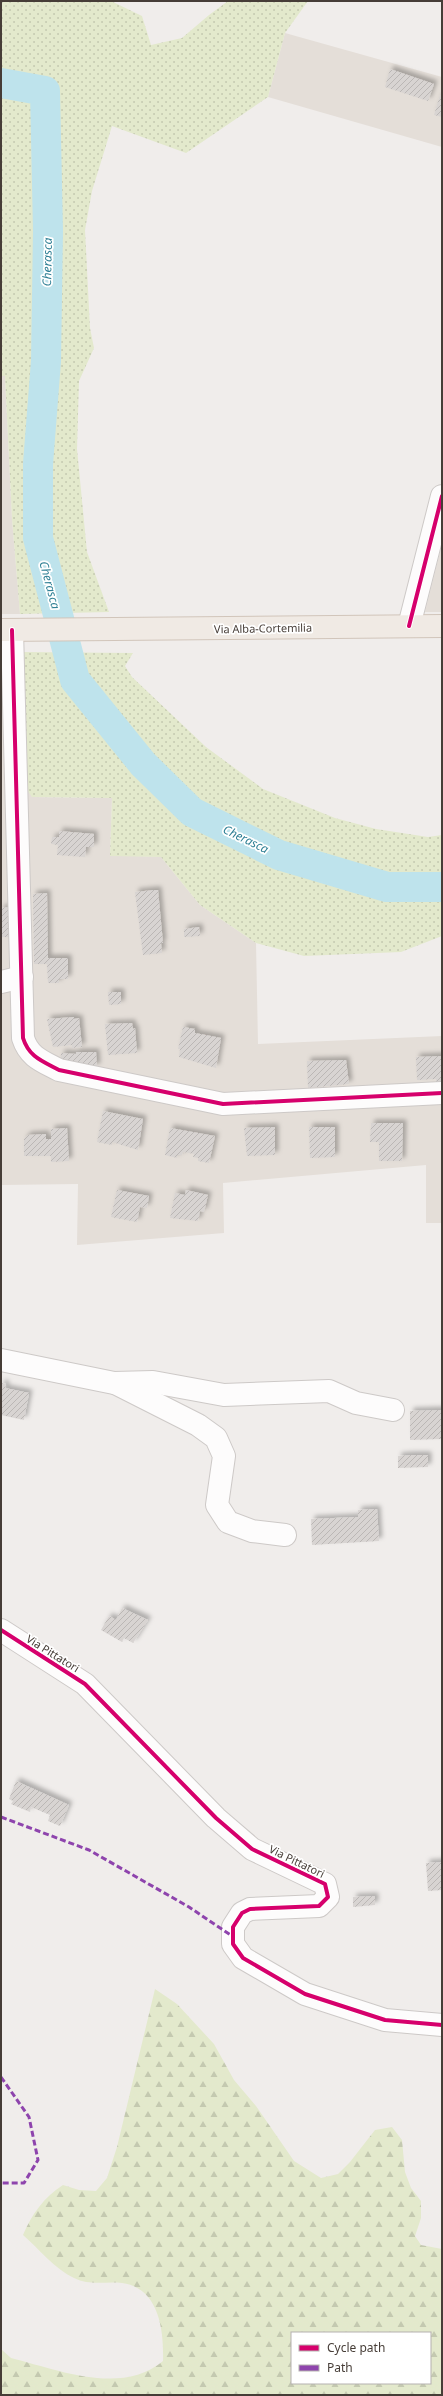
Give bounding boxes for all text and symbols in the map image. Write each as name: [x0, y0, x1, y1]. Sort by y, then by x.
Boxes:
water label: Cherasca: [38, 237, 56, 287]
water label: Cherasca: [35, 559, 65, 611]
street label: Via Alba-Cortemilia: [214, 620, 312, 636]
water label: Cherasca: [220, 821, 272, 857]
street label: Via Pittatori: [24, 1631, 82, 1675]
street label: Via Pittatori: [267, 1841, 327, 1881]
legend: [291, 2332, 431, 2384]
text: Cycle path: [327, 2339, 385, 2356]
text: Path: [327, 2359, 353, 2376]

